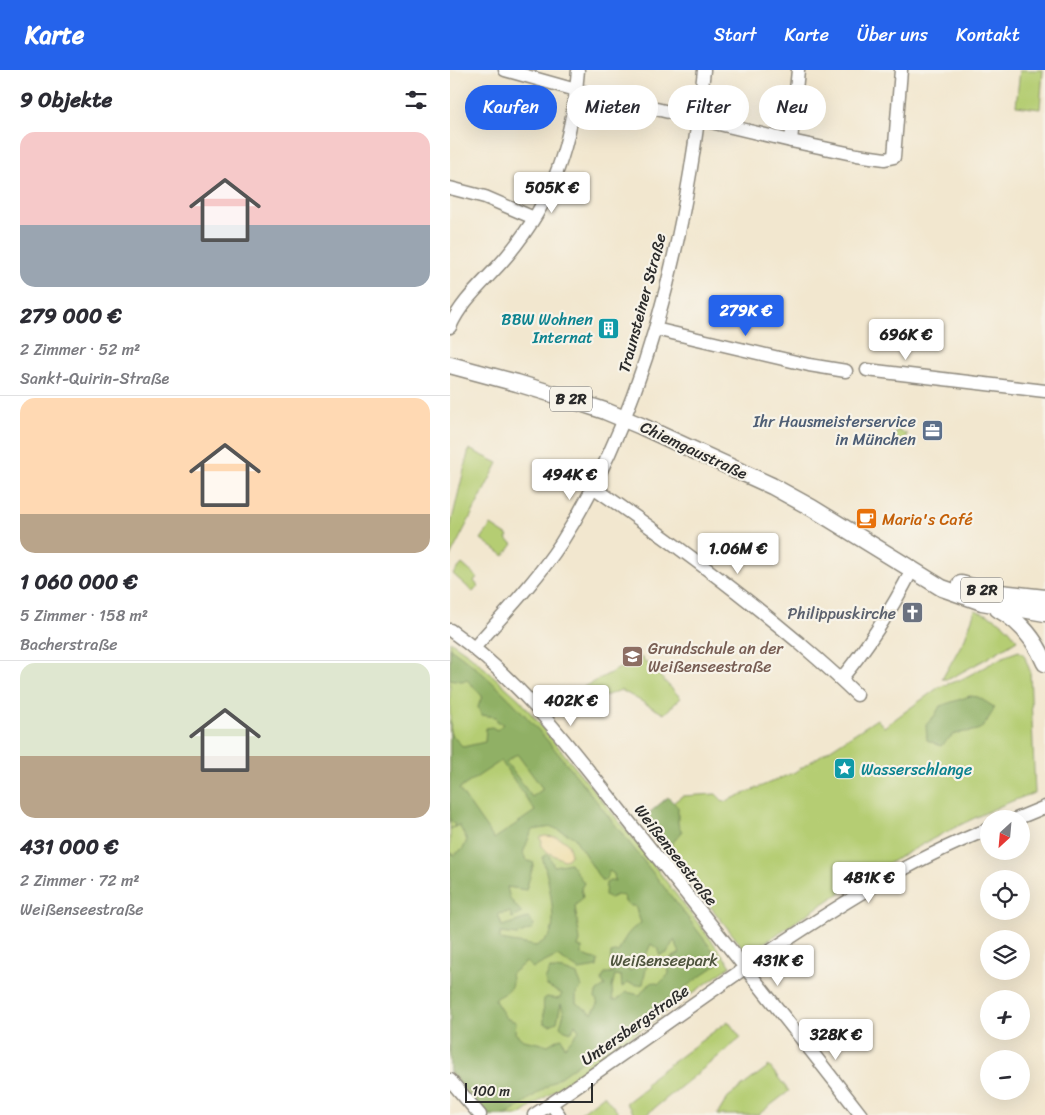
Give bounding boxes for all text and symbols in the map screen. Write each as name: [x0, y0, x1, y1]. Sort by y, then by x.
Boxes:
text: Karte: [25, 14, 84, 56]
text: Start: [714, 19, 757, 51]
text: Karte: [785, 19, 829, 51]
text: Über uns: [857, 19, 928, 51]
text: Kontakt: [956, 19, 1020, 51]
text: 9 Objekte: [20, 81, 112, 119]
chip: Kaufen: [465, 85, 557, 130]
chip: Mieten: [567, 85, 658, 130]
chip: Filter: [668, 85, 749, 130]
chip: Neu: [759, 85, 826, 130]
icon: filters: [402, 86, 430, 114]
icon: home: [180, 165, 270, 255]
pin: 505K €: [511, 172, 593, 214]
text: 505K €: [525, 173, 579, 202]
street label: Traunsteiner Straße: [609, 230, 675, 376]
pin: 279K €: [705, 294, 787, 337]
text: 279K €: [720, 296, 772, 325]
text: 279 000 €: [20, 297, 122, 335]
place label: BBW Wohnen Internat: [501, 305, 593, 352]
building icon: BBW Wohnen Internat: [597, 316, 621, 340]
pin: 696K €: [865, 318, 947, 361]
text: 696K €: [880, 320, 932, 349]
text: 2 Zimmer · 52 m²: [20, 335, 140, 364]
text: Sankt-Quirin-Straße: [20, 364, 169, 393]
road number: B 2R: [550, 386, 592, 412]
place label: Ihr Hausmeisterservice in München: [752, 407, 916, 454]
street label: Chiemgaustraße: [635, 412, 753, 488]
office icon: Ihr Hausmeisterservice in München: [920, 418, 944, 442]
icon: home: [180, 430, 270, 520]
pin: 494K €: [529, 458, 611, 501]
text: 494K €: [543, 460, 597, 489]
place label: Maria's Café: [882, 505, 973, 534]
cafe icon: Maria's Café: [854, 507, 878, 531]
pin: 1.06M €: [692, 532, 784, 575]
text: 1.06M €: [709, 534, 767, 563]
text: 1 060 000 €: [20, 563, 138, 601]
road number: B 2R: [961, 578, 1003, 602]
place label: Philippuskirche: [788, 599, 896, 628]
text: 5 Zimmer · 158 m²: [20, 601, 148, 630]
church icon: Philippuskirche: [900, 601, 924, 625]
text: Bacherstraße: [20, 630, 118, 659]
place label: Grundschule an der Weißenseestraße: [648, 634, 784, 681]
school or university icon: Grundschule an der Weißenseestraße: [620, 645, 644, 669]
pin: 402K €: [530, 684, 612, 727]
text: 402K €: [544, 686, 598, 715]
icon: home: [180, 695, 270, 785]
place label: Wasserschlange: [861, 755, 972, 784]
place icon: Wasserschlange: [833, 757, 857, 781]
street label: Weißenseestraße: [627, 797, 725, 913]
north arrow: [980, 810, 1030, 860]
map controls: [980, 810, 1030, 1100]
text: 431 000 €: [20, 828, 118, 866]
pin: 481K €: [828, 862, 910, 904]
text: 481K €: [843, 863, 895, 892]
text: 2 Zimmer · 72 m²: [20, 866, 140, 895]
button: locate: [980, 870, 1030, 920]
text: Weißenseestraße: [20, 895, 144, 924]
button: layers: [980, 930, 1030, 980]
pin: 431K €: [737, 944, 819, 987]
park label: Weißenseepark: [610, 946, 718, 975]
text: 431K €: [753, 946, 803, 975]
street label: Untersbergstraße: [574, 977, 696, 1073]
button: +: [980, 990, 1030, 1040]
pin: 328K €: [795, 1018, 877, 1061]
text: 328K €: [810, 1020, 862, 1049]
button: −: [980, 1050, 1030, 1100]
text: 100 m: [472, 1079, 510, 1104]
scale bar: [465, 1080, 592, 1103]

